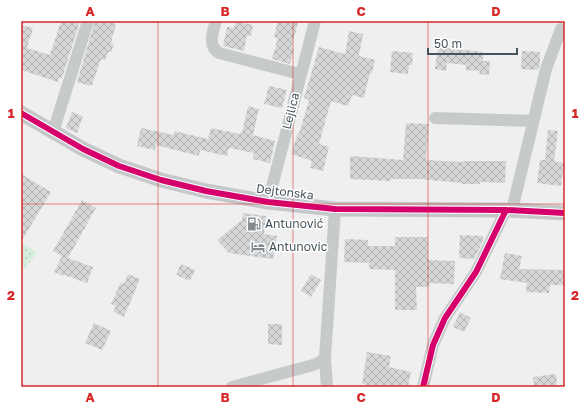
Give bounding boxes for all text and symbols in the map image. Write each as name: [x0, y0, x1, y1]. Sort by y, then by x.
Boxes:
text: A: [85, 3, 95, 19]
text: B: [220, 3, 230, 19]
text: C: [356, 3, 366, 19]
text: D: [491, 3, 501, 19]
scale bar: [428, 30, 517, 56]
text: 50 m: [434, 36, 462, 51]
street label: Lejlica: [279, 91, 302, 131]
text: 1: [8, 105, 15, 121]
text: 1: [572, 105, 579, 121]
street label: Dejtonska: [255, 181, 315, 202]
fuel station icon: Antunović: [246, 216, 262, 232]
place label: Antunović: [265, 216, 324, 231]
hotel icon: Antunovic: [250, 239, 266, 255]
place label: Antunovic: [269, 239, 328, 254]
text: 2: [7, 287, 15, 303]
text: 2: [571, 287, 579, 303]
text: A: [85, 389, 95, 405]
text: B: [220, 389, 230, 405]
text: C: [356, 389, 366, 405]
text: D: [491, 389, 501, 405]

